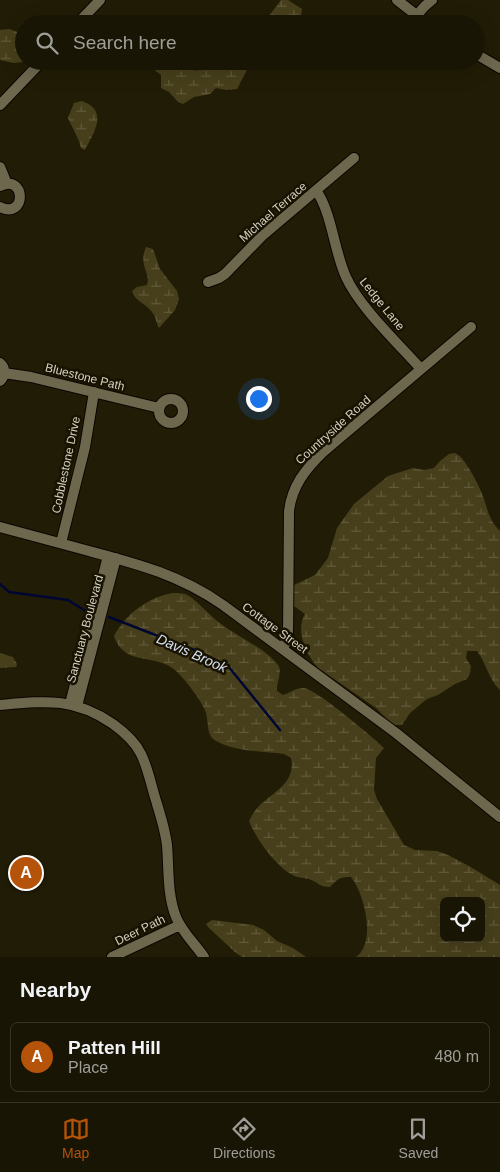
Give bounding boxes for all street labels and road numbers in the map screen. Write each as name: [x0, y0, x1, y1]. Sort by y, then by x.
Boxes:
street label: Michael Terrace: [237, 179, 310, 245]
street label: Ledge Lane: [357, 275, 408, 333]
street label: Bluestone Path: [44, 360, 126, 394]
street label: Countryside Road: [293, 393, 373, 467]
street label: Cobblestone Drive: [49, 415, 83, 515]
street label: Sanctuary Boulevard: [64, 573, 106, 685]
street label: Cottage Street: [240, 600, 311, 657]
street label: Deer Path: [113, 912, 167, 948]

